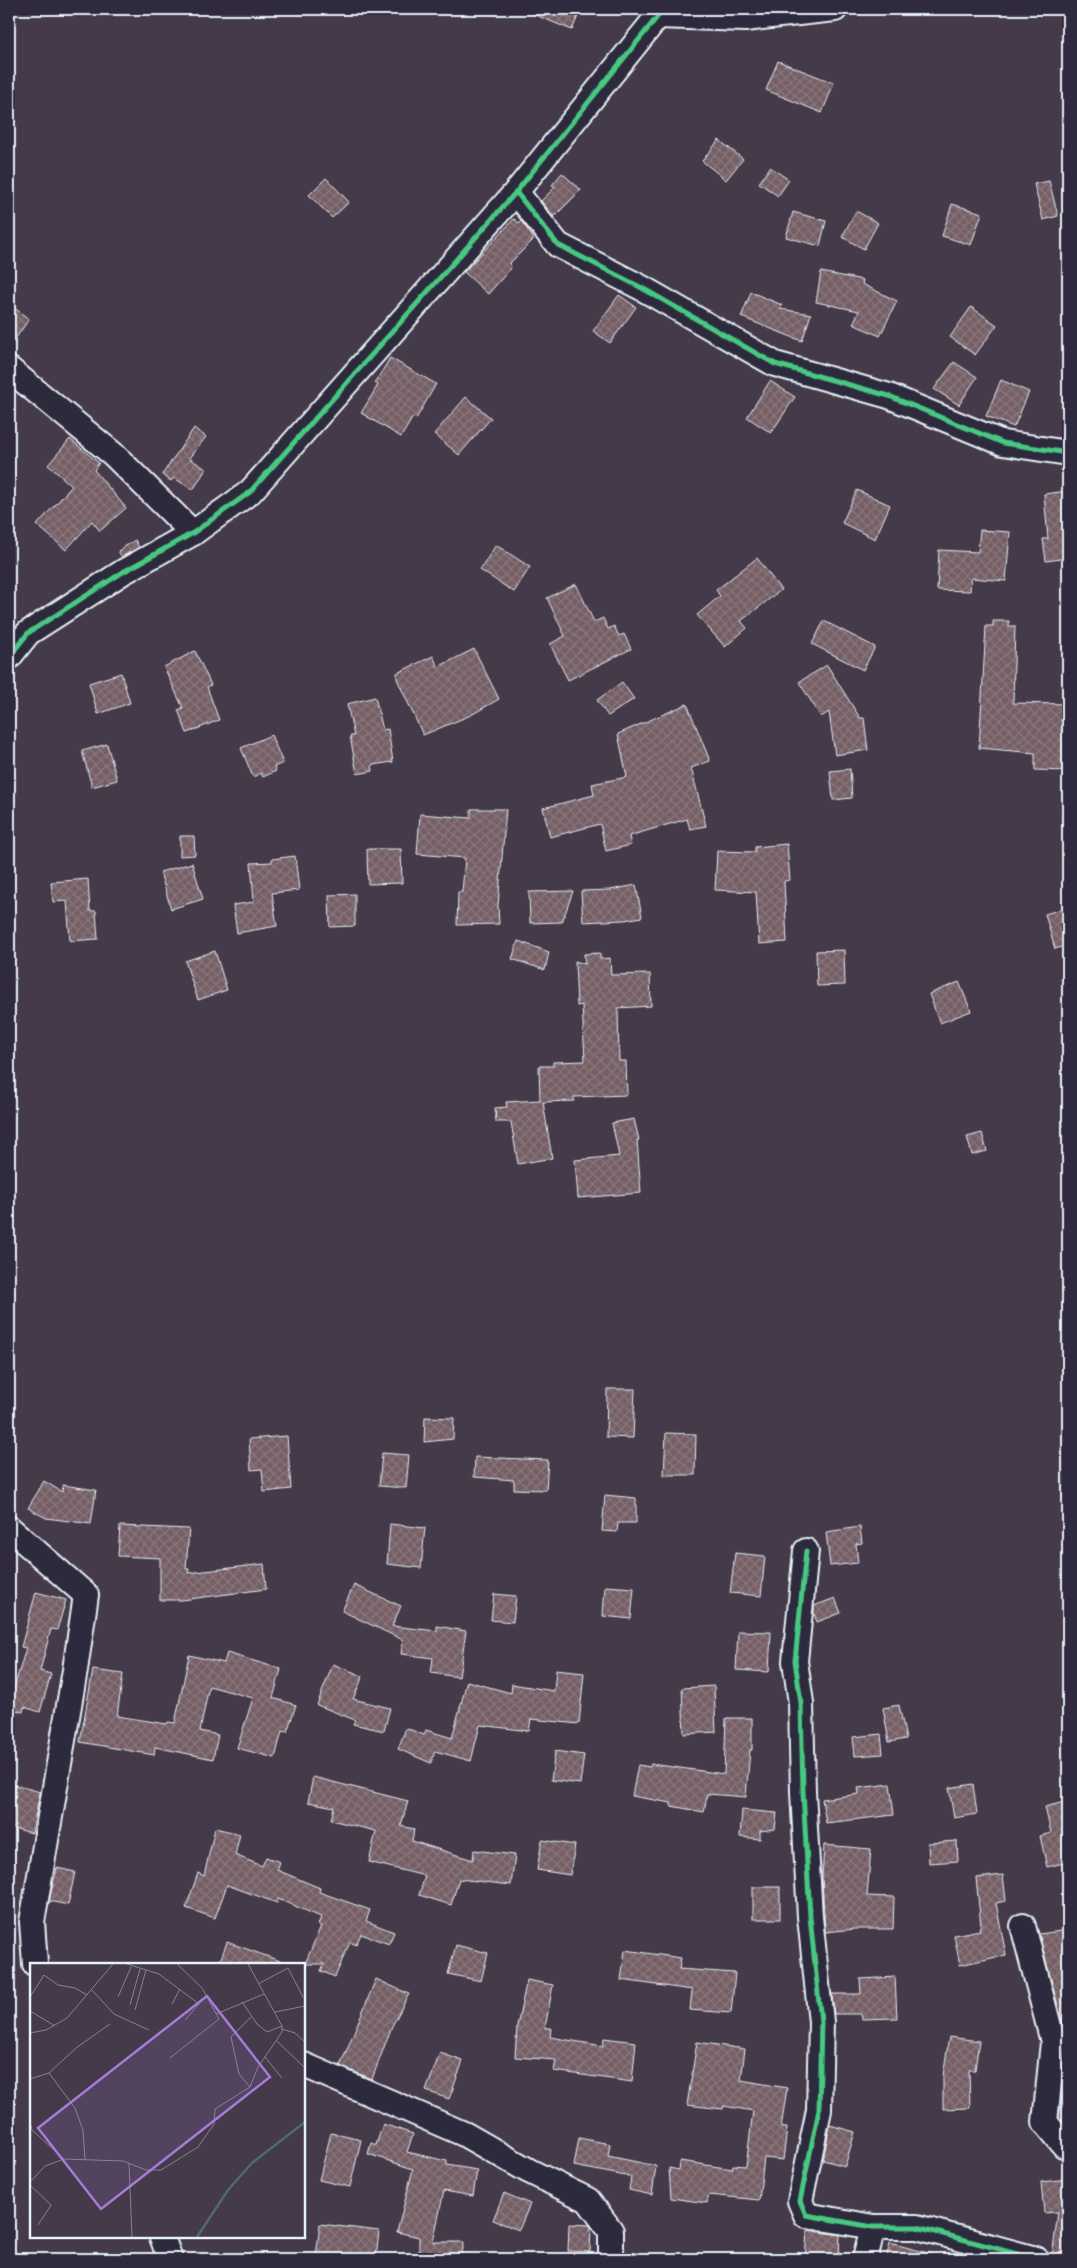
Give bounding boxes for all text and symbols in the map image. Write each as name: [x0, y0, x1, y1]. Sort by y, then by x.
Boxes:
inset map: [30, 1963, 305, 2238]

